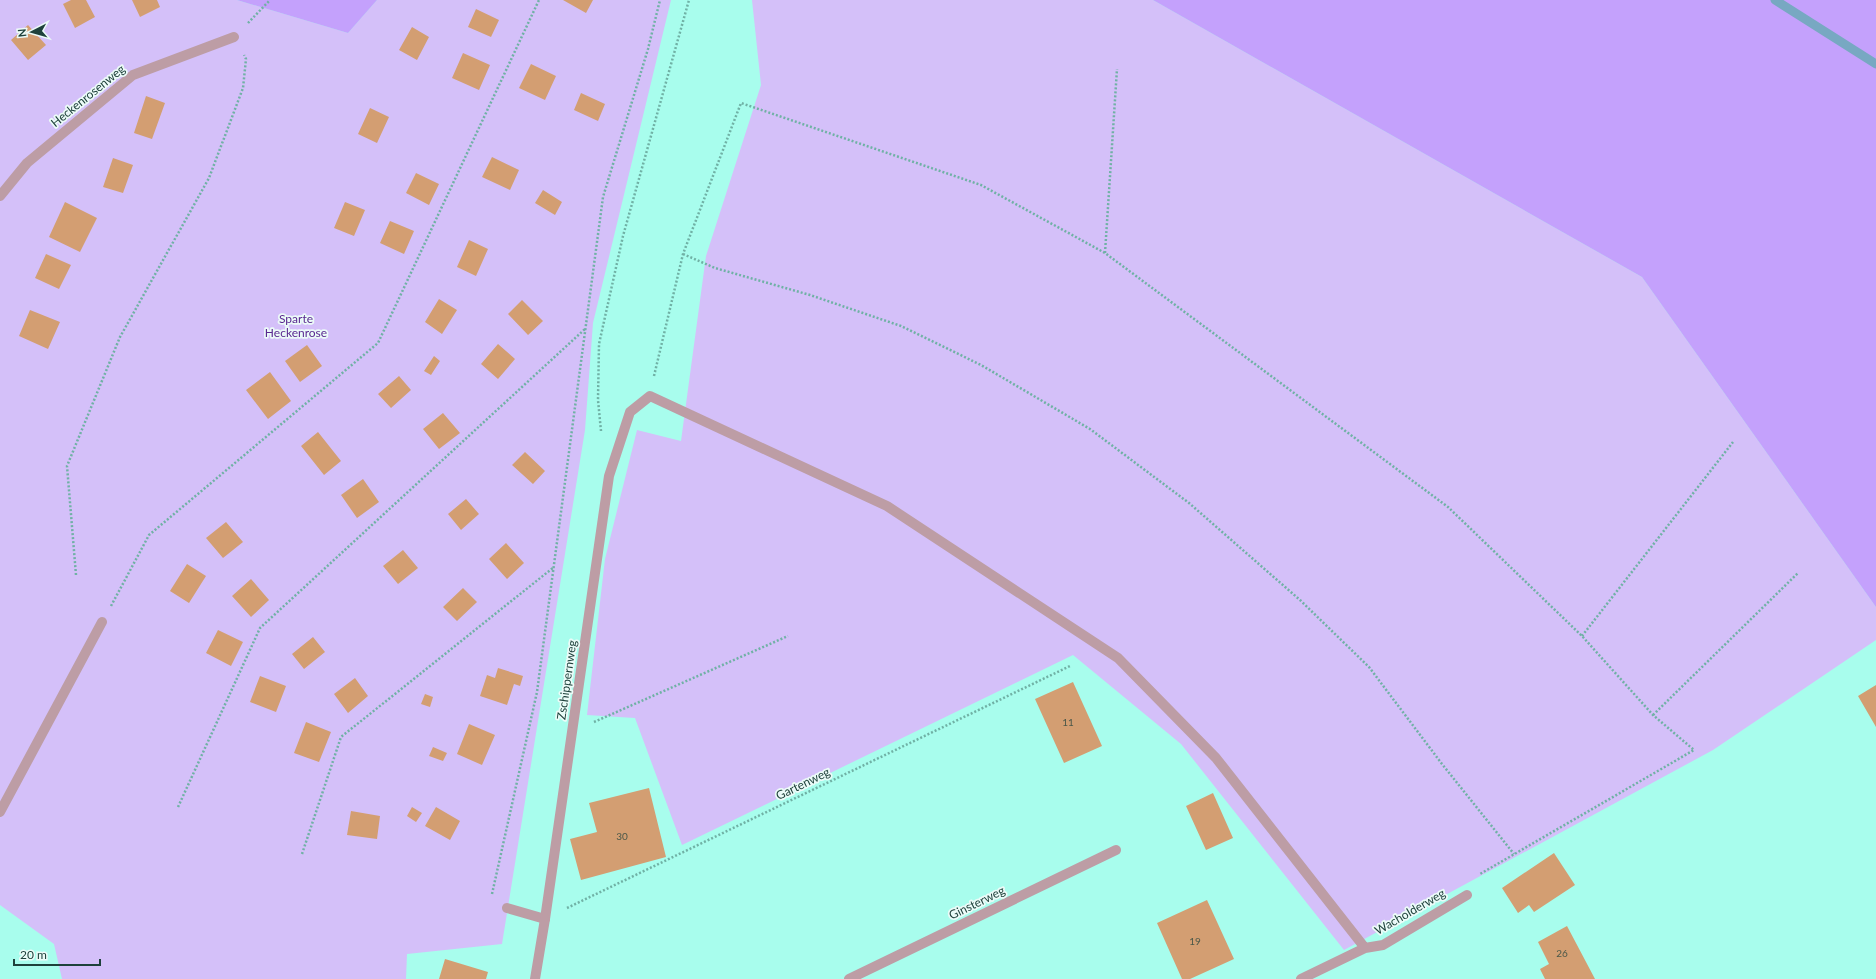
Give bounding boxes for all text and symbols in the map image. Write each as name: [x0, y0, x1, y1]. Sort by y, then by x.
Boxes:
north arrow: [12, 12, 52, 52]
text: N: [15, 28, 28, 38]
street label: Heckenrosenweg: [48, 61, 128, 130]
park label: Sparte Heckenrose: [265, 311, 327, 340]
street label: Zschippernweg: [553, 639, 580, 721]
house number: 11: [1062, 716, 1074, 728]
street label: Gartenweg: [773, 764, 832, 803]
house number: 30: [616, 830, 628, 842]
street label: Ginsterweg: [946, 883, 1007, 923]
street label: Wacholderweg: [1372, 885, 1448, 938]
house number: 19: [1189, 935, 1201, 947]
scale bar: [14, 941, 100, 967]
text: 20 m: [20, 947, 47, 962]
house number: 26: [1556, 947, 1568, 959]

